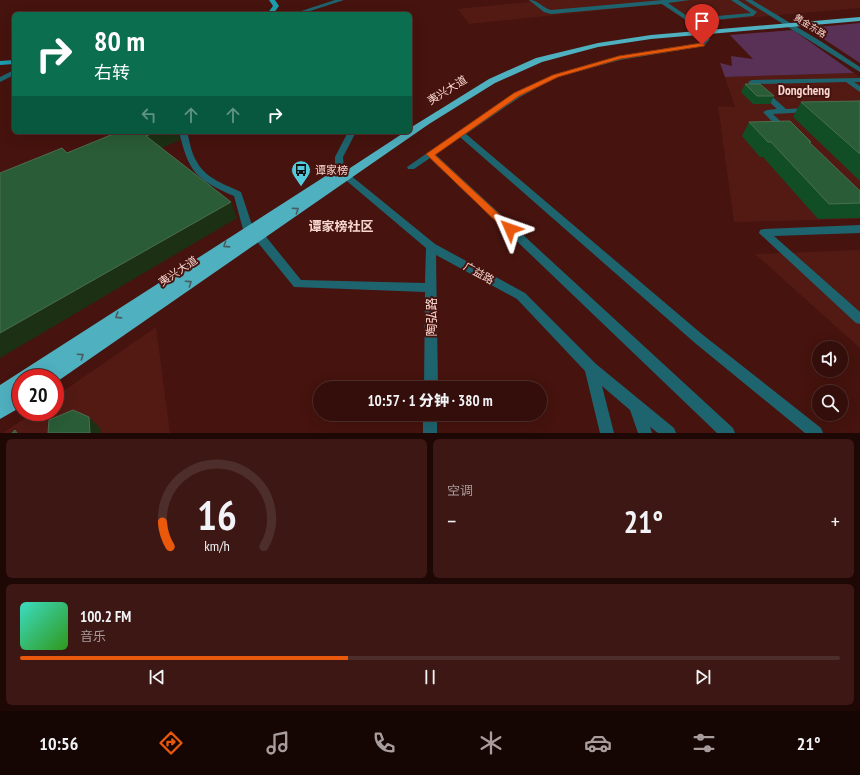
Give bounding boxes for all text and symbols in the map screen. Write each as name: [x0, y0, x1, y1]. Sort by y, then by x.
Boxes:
pin: [685, 4, 719, 45]
icon: arrive: [691, 10, 713, 32]
street label: 黄金东路: [792, 11, 828, 40]
text: 80 m: [94, 22, 145, 59]
icon: right: [28, 28, 80, 80]
text: 右转: [94, 61, 130, 84]
street label: 夷兴大道: [425, 72, 469, 108]
district label: Dongcheng: [778, 82, 830, 99]
icon: left: [138, 104, 160, 126]
icon: ahead: [180, 104, 202, 126]
icon: ahead: [222, 104, 244, 126]
icon: right: [264, 104, 286, 126]
bus stop icon: 谭家榜: [290, 159, 312, 187]
place label: 谭家榜: [315, 163, 348, 177]
one-way arrow: [292, 207, 299, 215]
position arrow: [489, 208, 531, 250]
district label: 谭家榜社区: [308, 218, 374, 235]
one-way arrow: [223, 240, 230, 248]
street label: 夷兴大道: [156, 253, 200, 289]
street label: 广益路: [461, 259, 497, 287]
one-way arrow: [184, 281, 191, 288]
street label: 陶弘路: [423, 297, 440, 337]
one-way arrow: [115, 311, 122, 318]
map controls: [812, 341, 848, 421]
button: sound: [812, 341, 848, 377]
one-way arrow: [77, 353, 84, 361]
speed limit sign: 20: [12, 369, 64, 421]
button: search: [812, 385, 848, 421]
text: 10:57 · 1 分钟 · 380 m: [367, 391, 493, 410]
text: 空调: [447, 482, 473, 499]
text: 16: [197, 487, 236, 540]
text: 21°: [624, 502, 663, 541]
text: −: [447, 507, 456, 535]
text: +: [831, 507, 840, 535]
text: km/h: [204, 535, 229, 554]
text: 100.2 FM: [80, 607, 131, 626]
text: 音乐: [80, 628, 106, 645]
icon: previous: [146, 666, 168, 688]
icon: pause: [419, 666, 441, 688]
icon: next: [692, 666, 714, 688]
icon: directions: [157, 729, 185, 757]
icon: music: [264, 729, 292, 757]
icon: phone: [370, 729, 398, 757]
icon: climate: [477, 729, 505, 757]
icon: car: [584, 729, 612, 757]
icon: filters: [690, 729, 718, 757]
text: 10:56: [39, 732, 78, 755]
text: 21°: [797, 732, 821, 755]

